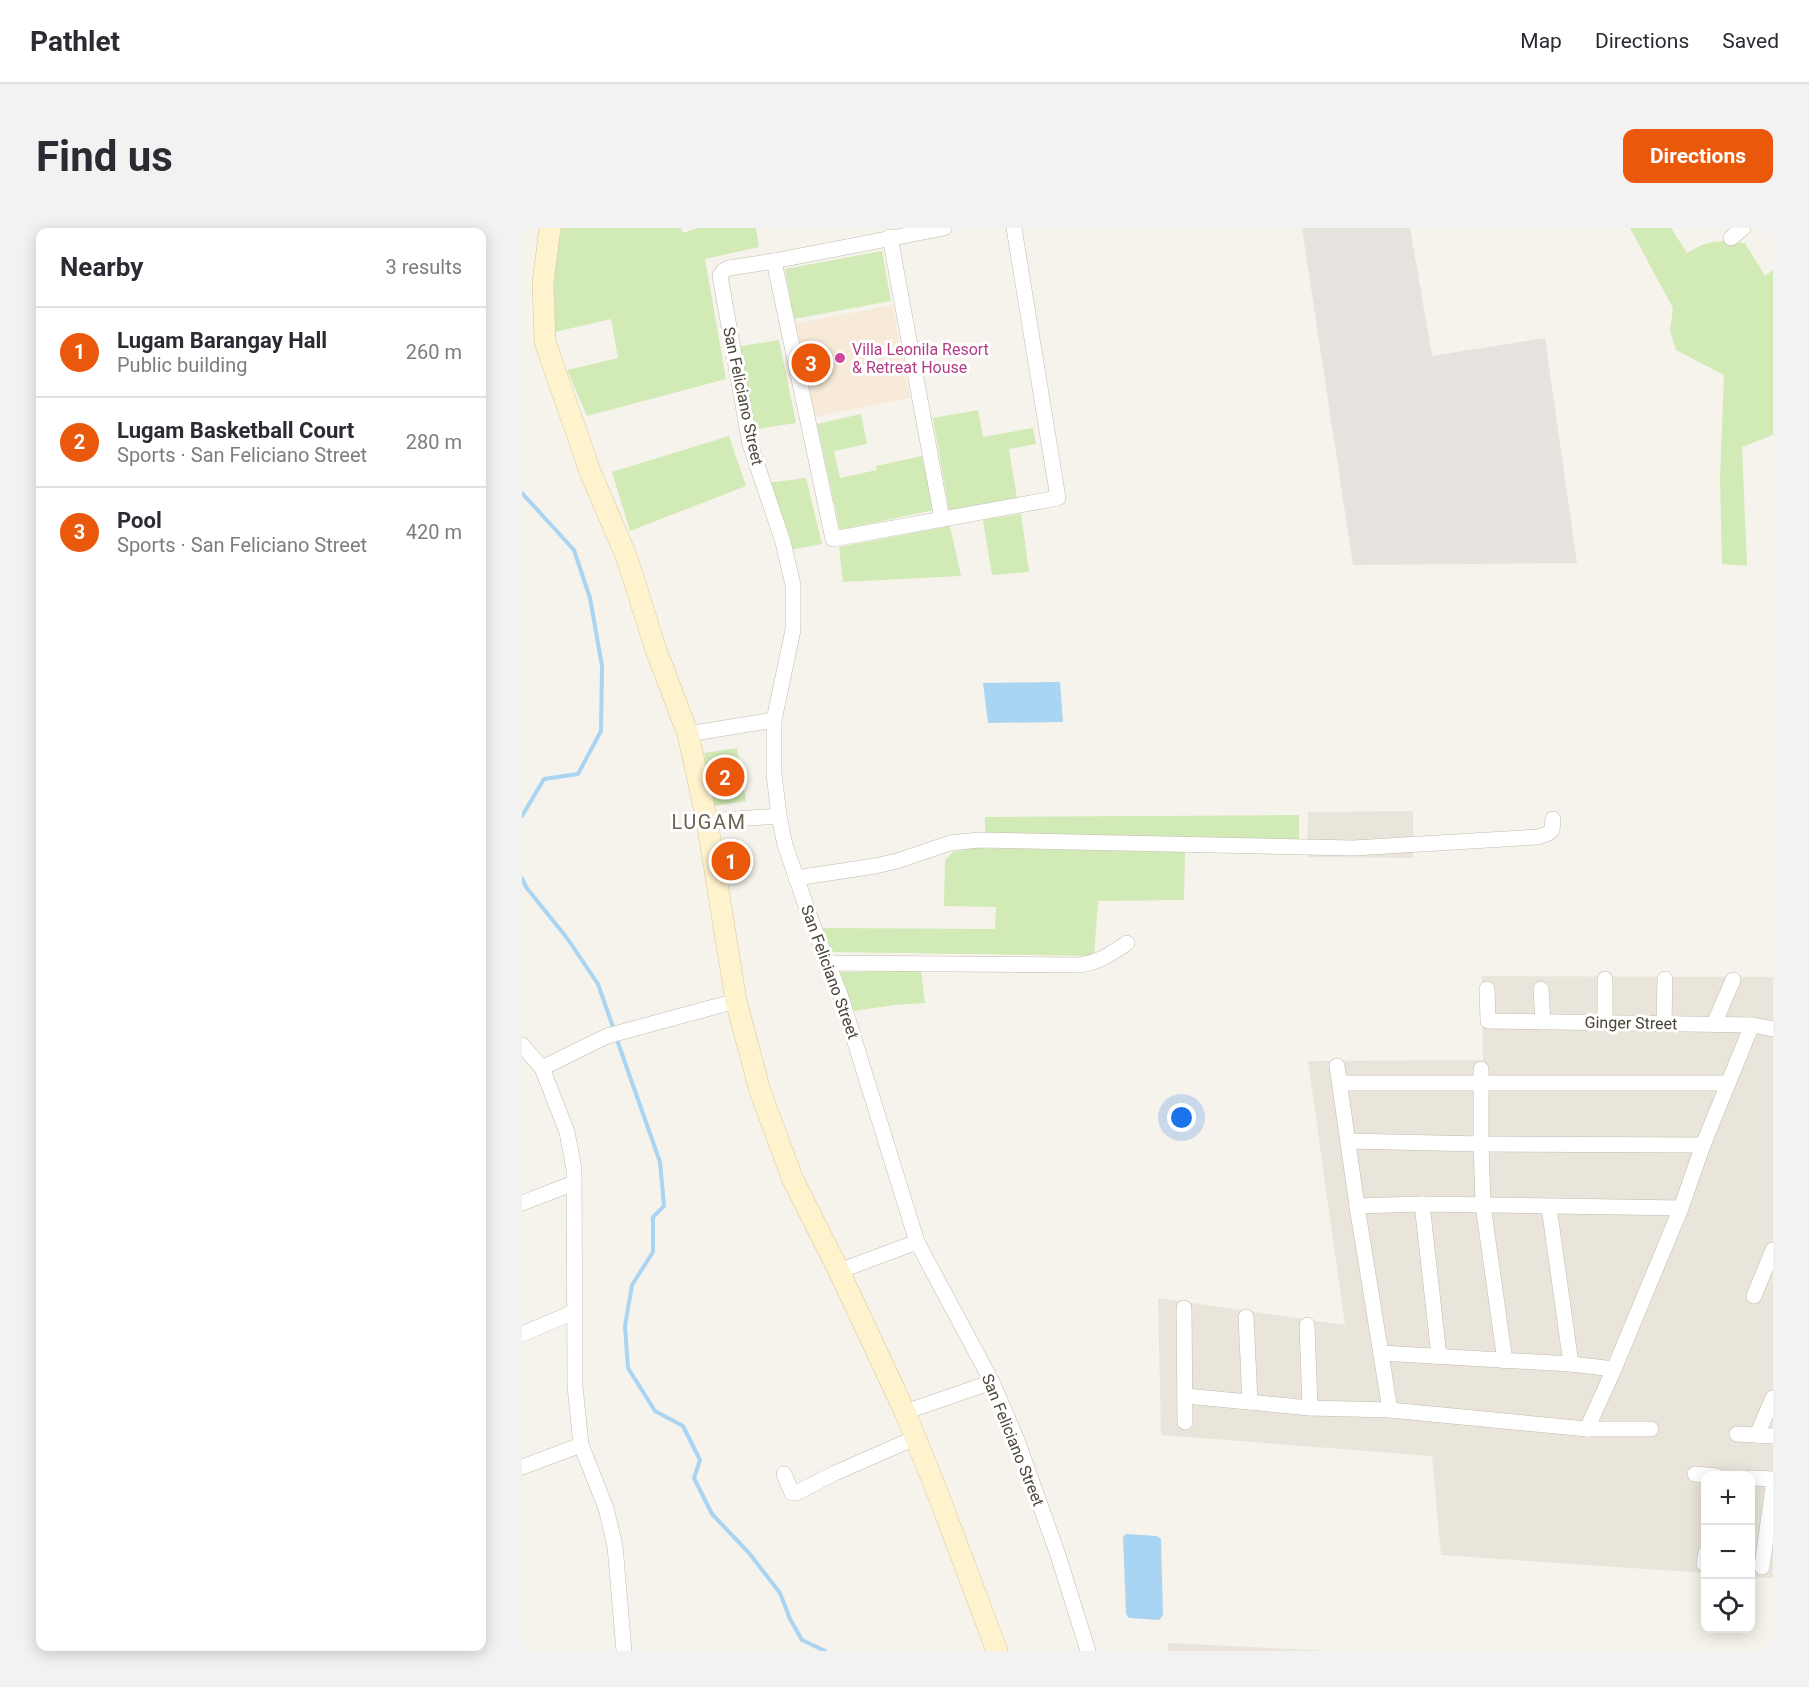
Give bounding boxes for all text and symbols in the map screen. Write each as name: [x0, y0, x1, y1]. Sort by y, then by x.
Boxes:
text: Pathlet: [30, 25, 120, 58]
text: Map: [1520, 29, 1562, 53]
text: Directions: [1595, 29, 1689, 53]
text: Saved: [1722, 29, 1779, 53]
button: Directions: [1623, 129, 1773, 183]
text: Find us: [36, 132, 173, 181]
text: Nearby: [60, 252, 143, 282]
text: 3 results: [386, 255, 462, 279]
street label: San Feliciano Street: [719, 325, 767, 467]
text: Lugam Barangay Hall: [117, 328, 327, 353]
text: 1: [74, 340, 85, 364]
text: 260 m: [406, 340, 462, 364]
pin: 3: [792, 340, 830, 386]
place label: Villa Leonila Resort & Retreat House: [852, 340, 989, 377]
marker: Villa Leonila Resort & Retreat House: [833, 351, 847, 365]
text: Public building: [117, 353, 247, 377]
text: Lugam Basketball Court: [117, 418, 354, 443]
text: 2: [74, 430, 85, 454]
text: 280 m: [406, 430, 462, 454]
text: Sports · San Feliciano Street: [117, 443, 367, 467]
text: Pool: [117, 508, 162, 533]
text: 3: [74, 520, 85, 544]
text: 420 m: [406, 520, 462, 544]
text: Sports · San Feliciano Street: [117, 533, 367, 557]
pin: 2: [706, 754, 744, 800]
district label: LUGAM: [672, 810, 746, 834]
pin: 1: [712, 838, 750, 884]
street label: San Feliciano Street: [797, 902, 863, 1042]
street label: Ginger Street: [1584, 1013, 1678, 1033]
your location: [1167, 1103, 1196, 1132]
street label: San Feliciano Street: [978, 1371, 1048, 1509]
map controls: [1701, 1471, 1755, 1633]
button: +: [1701, 1471, 1755, 1525]
button: −: [1701, 1525, 1755, 1579]
button: locate: [1701, 1579, 1755, 1633]

